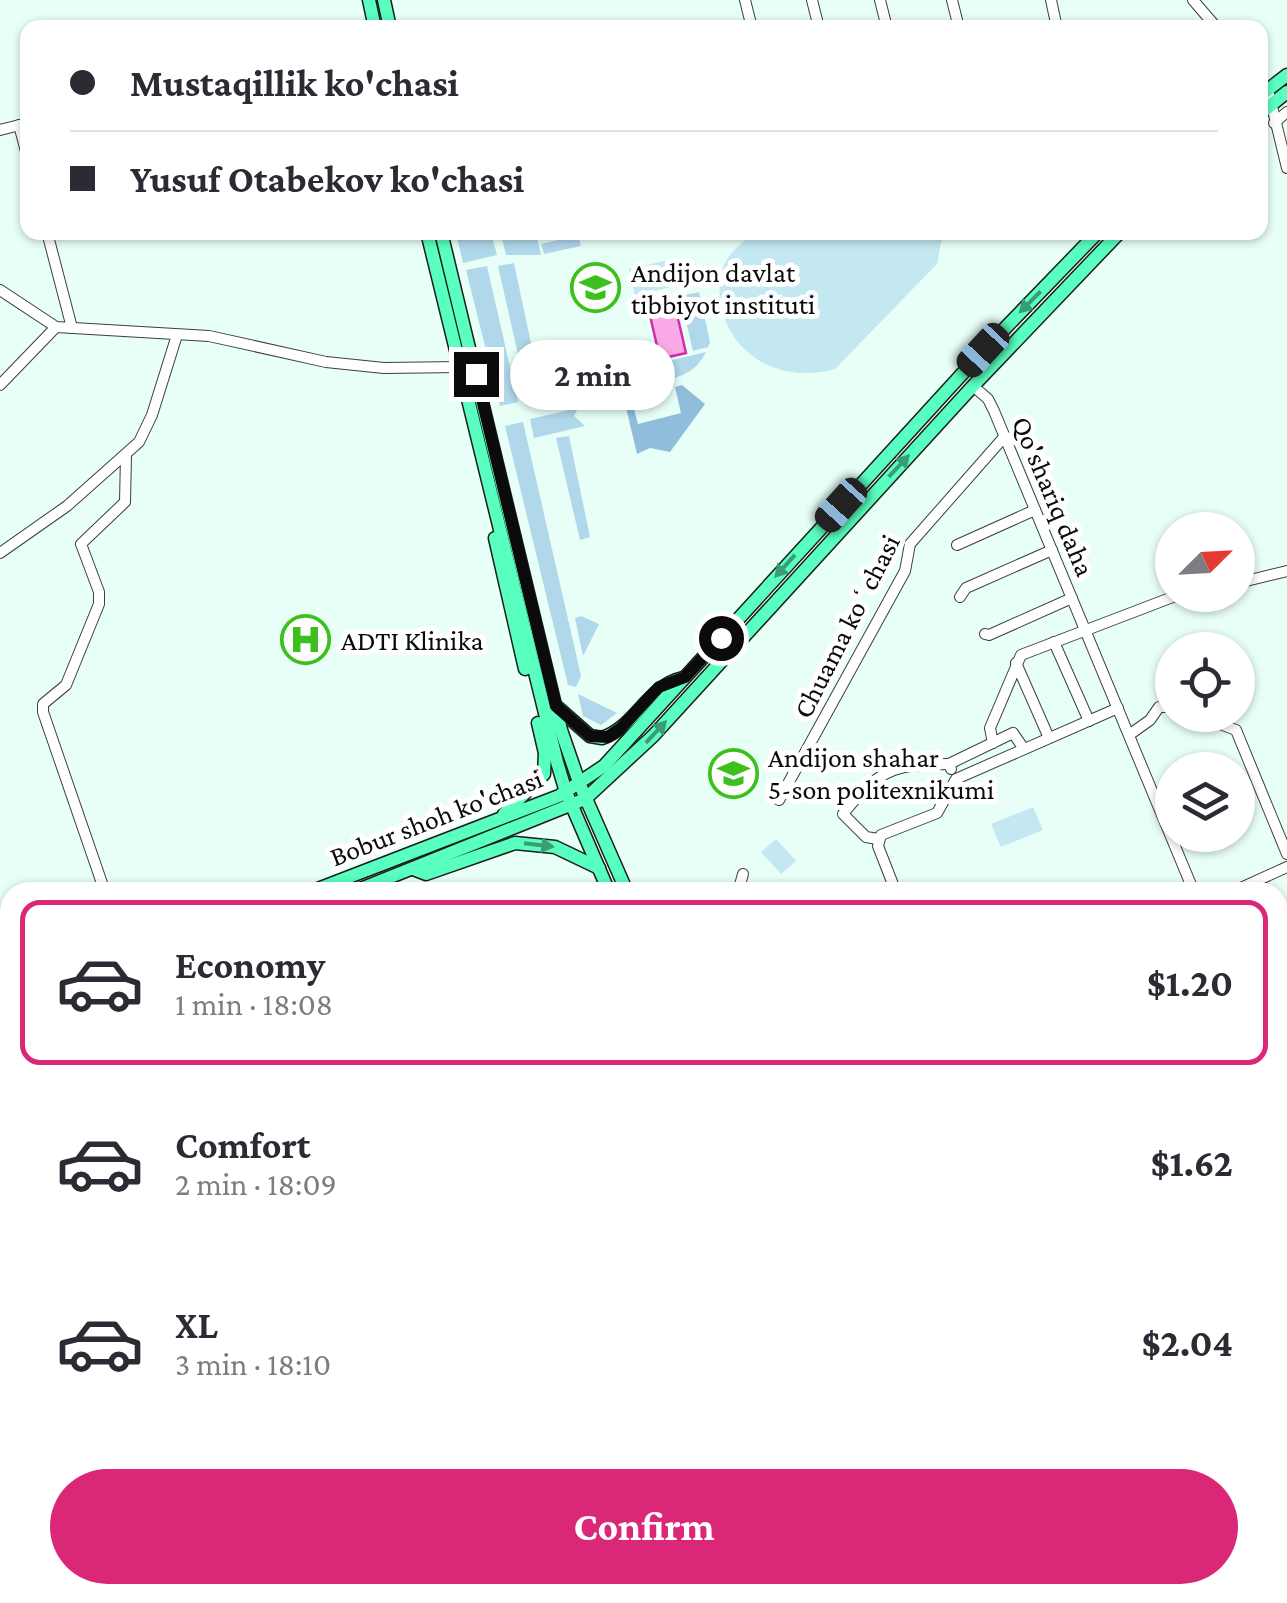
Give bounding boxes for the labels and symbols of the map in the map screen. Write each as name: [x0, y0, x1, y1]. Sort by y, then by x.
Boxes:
place label: Andijon davlat tibbiyot instituti: [631, 257, 815, 320]
school or university icon: Andijon davlat tibbiyot instituti: [570, 262, 622, 314]
one-way arrow: [1019, 290, 1043, 314]
car: [952, 318, 1014, 382]
callout: 2 min: [511, 339, 676, 409]
route end: [454, 352, 499, 397]
street label: Qo'shariq daha: [1006, 412, 1101, 581]
one-way arrow: [887, 454, 910, 478]
car: [810, 473, 872, 537]
north arrow: [1155, 512, 1255, 612]
street label: Chuama koʻchasi: [787, 529, 906, 723]
one-way arrow: [775, 553, 797, 578]
hospital icon: ADTI Klinika: [280, 614, 332, 666]
route start: [699, 616, 744, 661]
place label: ADTI Klinika: [341, 625, 484, 656]
one-way arrow: [644, 720, 667, 744]
place label: Andijon shahar 5-son politexnikumi: [768, 742, 994, 805]
school or university icon: Andijon shahar 5-son politexnikumi: [707, 747, 759, 799]
street label: Bobur shoh ko'chasi: [326, 763, 547, 872]
one-way arrow: [524, 837, 555, 853]

